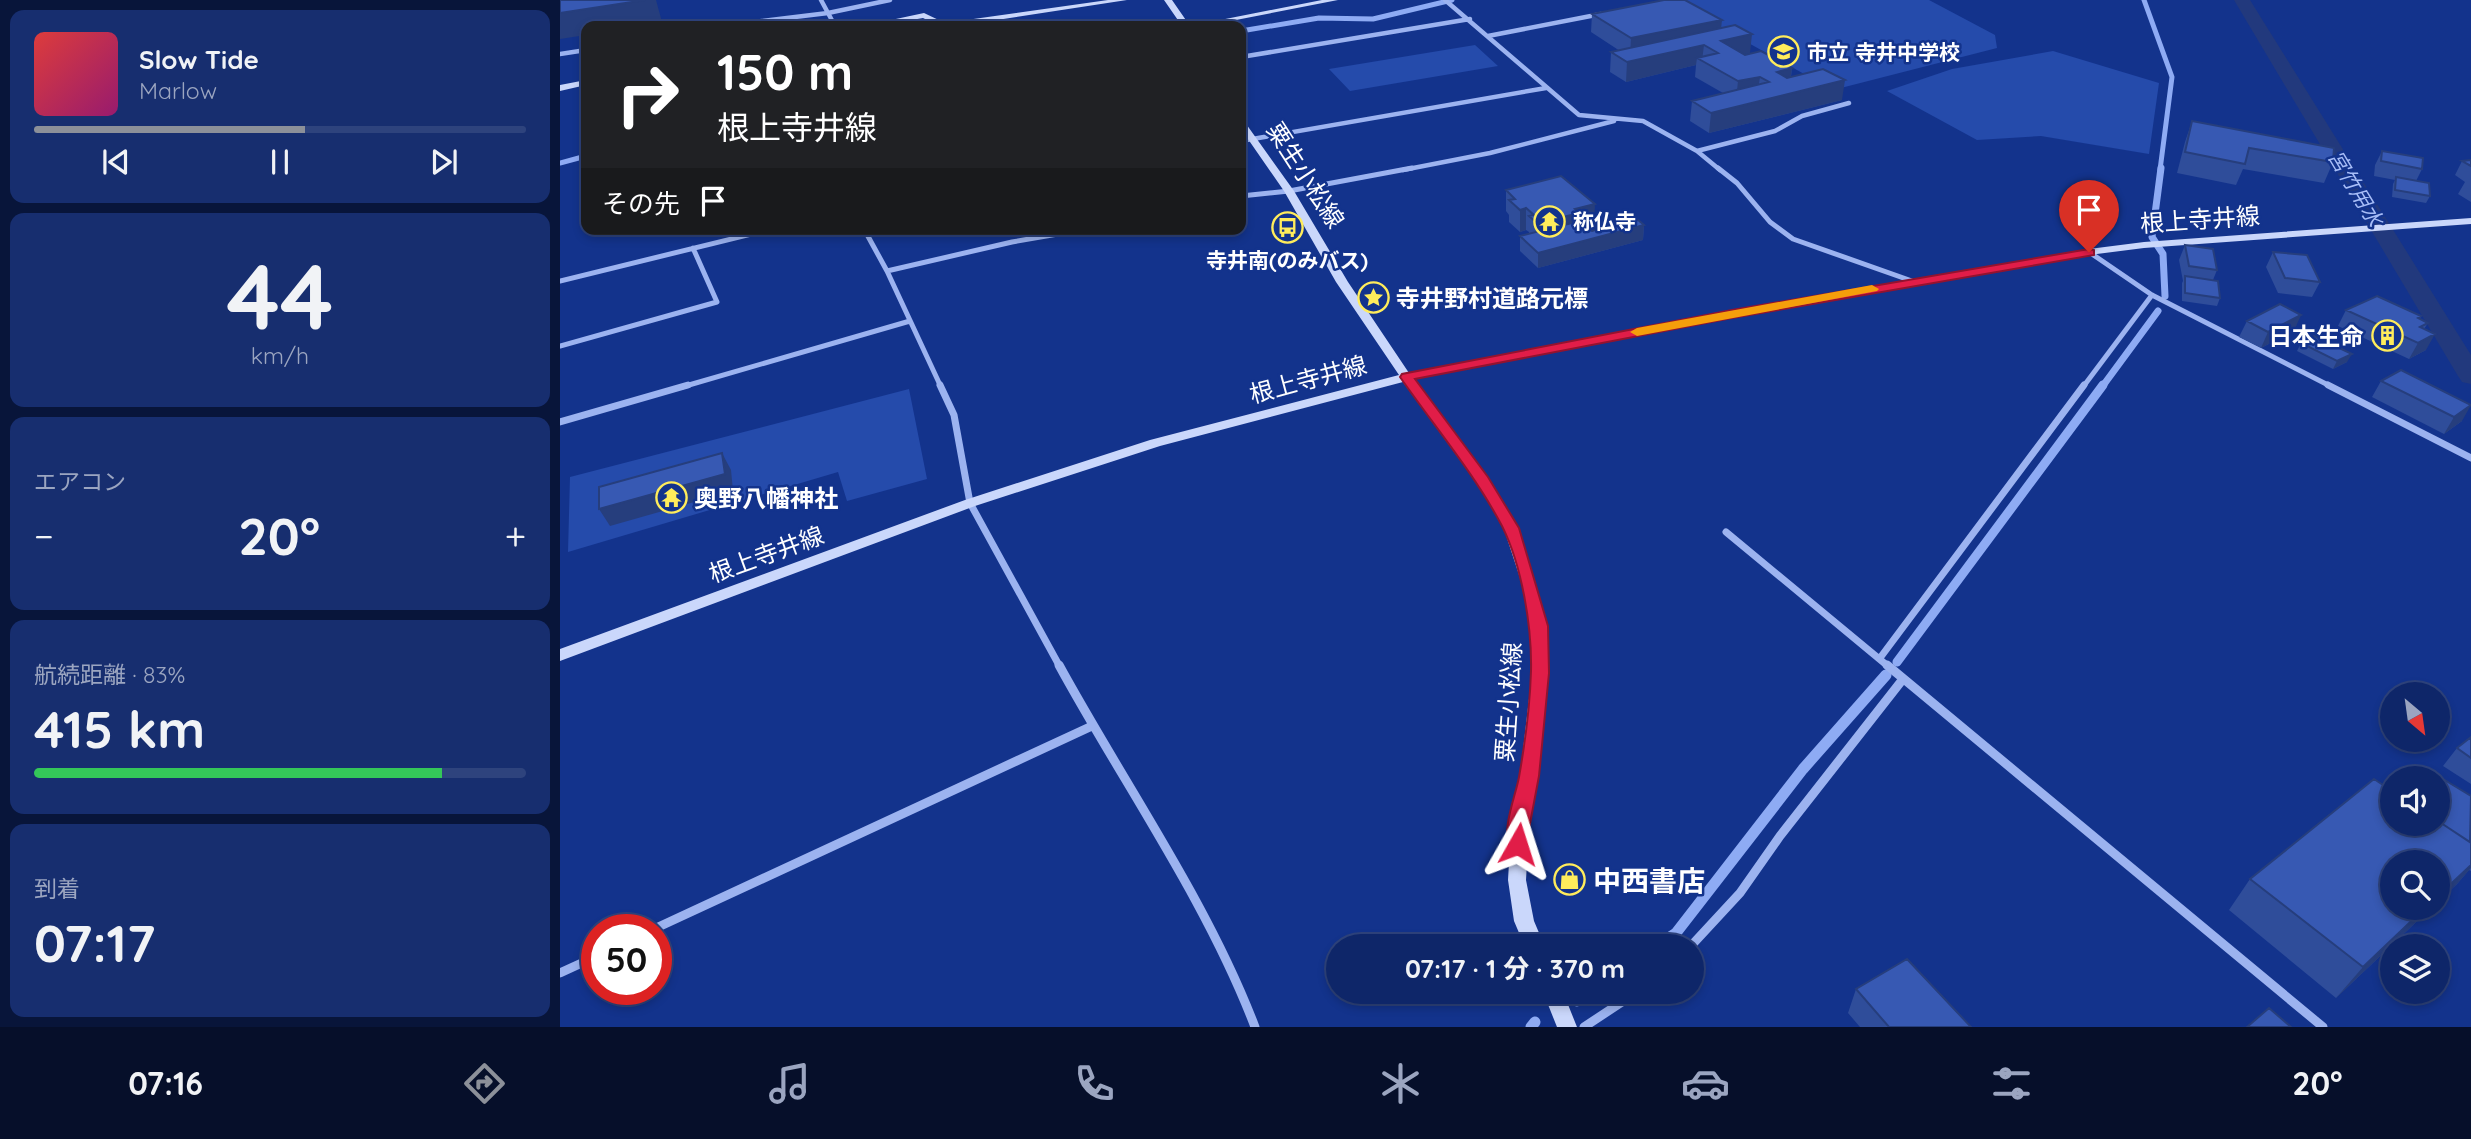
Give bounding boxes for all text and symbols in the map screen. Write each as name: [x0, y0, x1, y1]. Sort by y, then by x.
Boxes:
school or university icon: 市立 寺井中学校: [1767, 35, 1801, 69]
place label: 市立 寺井中学校: [1807, 39, 1960, 65]
text: 150 m: [717, 41, 853, 102]
text: Slow Tide: [139, 43, 259, 76]
icon: right: [602, 49, 693, 140]
text: Marlow: [139, 76, 217, 105]
text: 根上寺井線: [717, 107, 877, 147]
street label: 粟生小松線: [1261, 117, 1351, 233]
icon: previous: [97, 143, 135, 181]
icon: pause: [261, 143, 299, 181]
icon: next: [425, 143, 463, 181]
water label: 宮竹用水: [2323, 145, 2390, 232]
pin: [2059, 180, 2119, 252]
icon: arrive: [694, 182, 732, 220]
text: その先: [602, 187, 680, 220]
icon: arrive: [2070, 191, 2108, 229]
street label: 根上寺井線: [2139, 200, 2261, 238]
temple icon: 称仏寺: [1533, 204, 1567, 238]
place label: 称仏寺: [1573, 208, 1636, 234]
bus stop icon: 寺井南(のみバス): [1270, 211, 1304, 245]
text: 44: [226, 238, 334, 352]
place label: 寺井南(のみバス): [1206, 247, 1368, 273]
place icon: 寺井野村道路元標: [1356, 281, 1390, 315]
place label: 寺井野村道路元標: [1396, 283, 1588, 313]
building icon: 日本生命: [2370, 319, 2404, 353]
place label: 日本生命: [2268, 321, 2364, 351]
text: km/h: [251, 341, 309, 370]
street label: 根上寺井線: [1246, 349, 1370, 409]
text: エアコン: [34, 467, 126, 496]
temple icon: 奥野八幡神社: [654, 481, 688, 515]
place label: 奥野八幡神社: [694, 483, 838, 513]
text: 20°: [238, 503, 320, 568]
text: −: [34, 512, 54, 560]
text: +: [505, 512, 526, 560]
street label: 根上寺井線: [704, 519, 828, 589]
street label: 粟生小松線: [1489, 641, 1527, 763]
text: 航続距離 · 83%: [34, 660, 185, 689]
north arrow: [2380, 682, 2450, 752]
map controls: [2380, 682, 2450, 1004]
text: 415 km: [34, 696, 205, 761]
button: sound: [2380, 766, 2450, 836]
position arrow: [1481, 807, 1555, 881]
button: search: [2380, 850, 2450, 920]
shop icon: 中西書店: [1553, 863, 1587, 897]
place label: 中西書店: [1593, 863, 1705, 898]
text: 到着: [34, 874, 80, 903]
text: 07:17: [34, 910, 155, 975]
speed limit sign: 50: [581, 914, 672, 1005]
button: layers: [2380, 934, 2450, 1004]
text: 07:17 · 1 分 · 370 m: [1405, 952, 1625, 985]
icon: directions: [460, 1059, 509, 1108]
icon: music: [765, 1059, 814, 1108]
icon: phone: [1070, 1059, 1119, 1108]
icon: climate: [1376, 1059, 1425, 1108]
icon: car: [1681, 1059, 1730, 1108]
icon: filters: [1987, 1059, 2036, 1108]
text: 07:16: [128, 1063, 203, 1103]
text: 20°: [2292, 1063, 2343, 1103]

